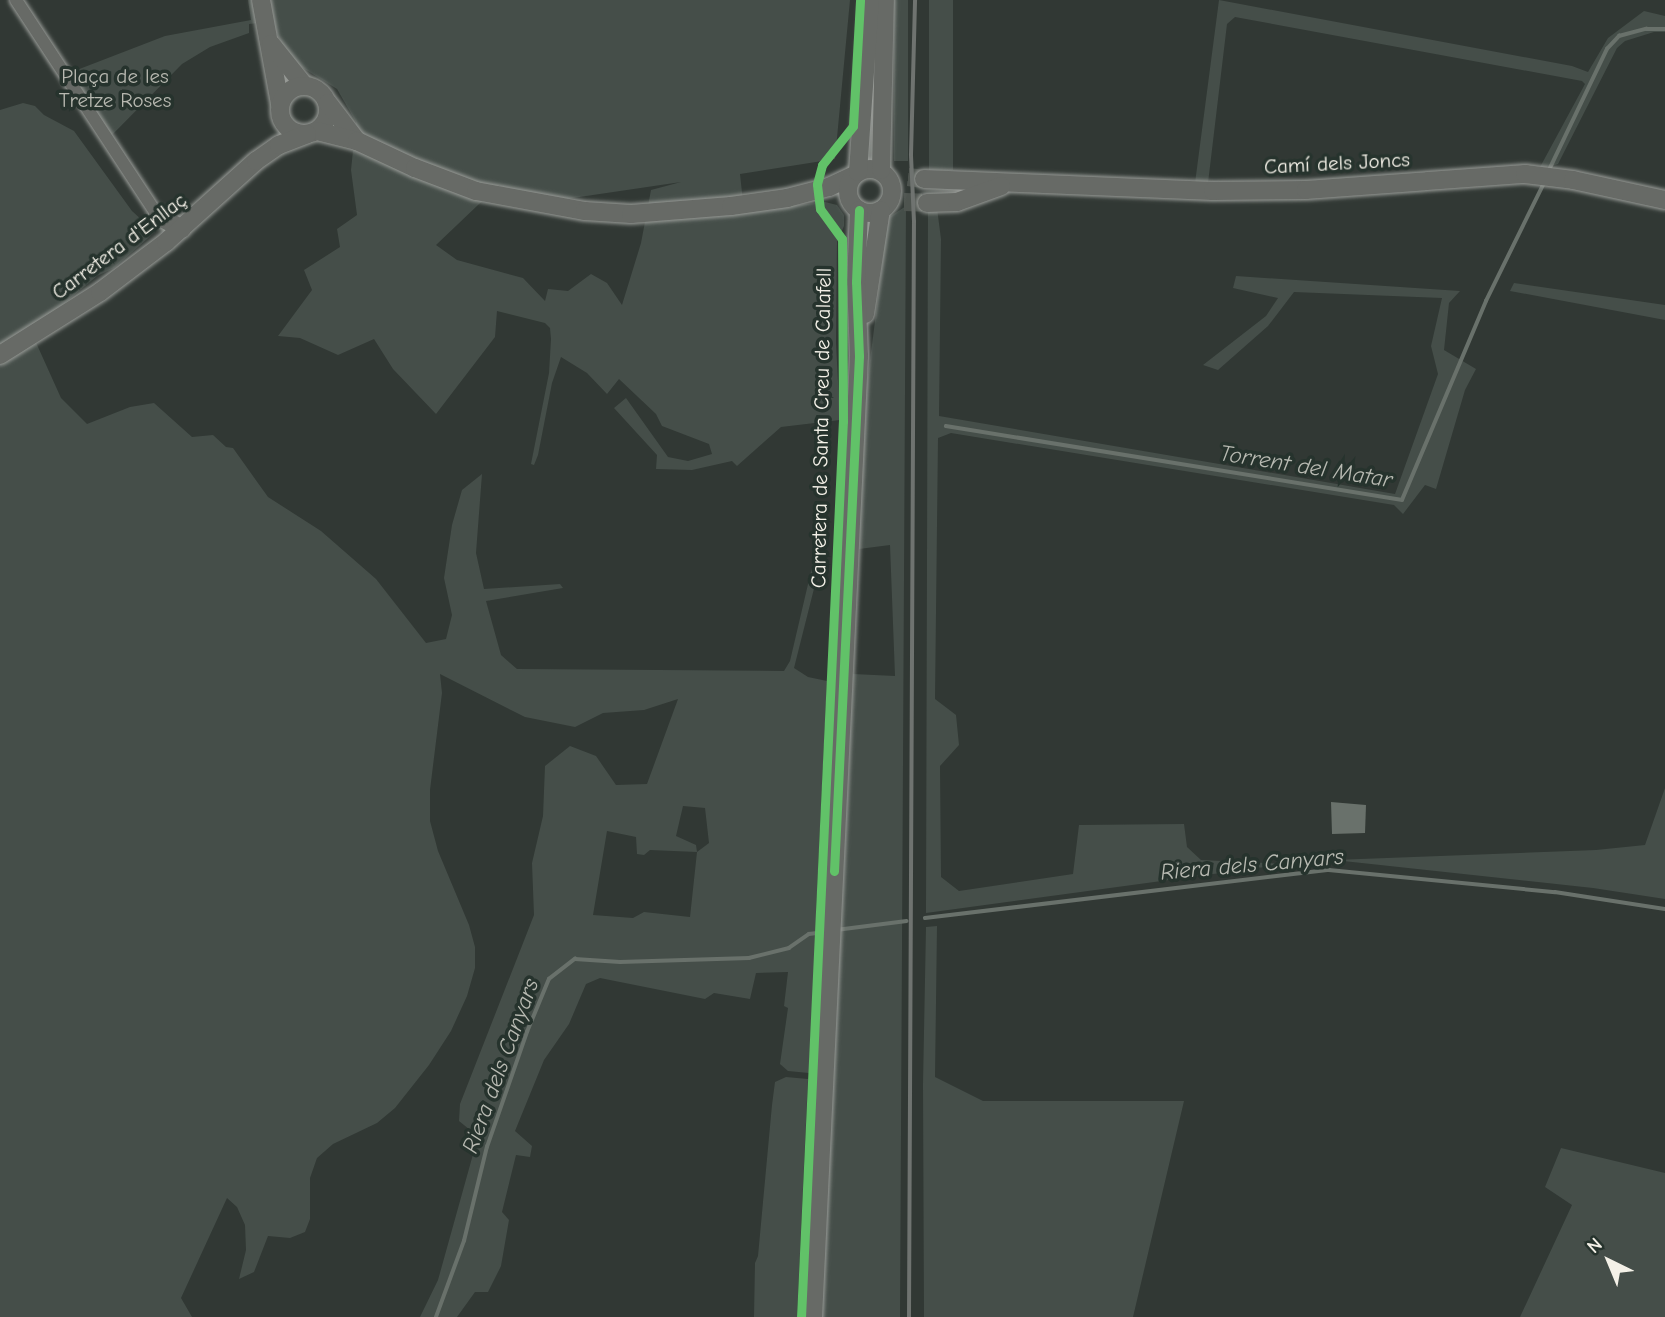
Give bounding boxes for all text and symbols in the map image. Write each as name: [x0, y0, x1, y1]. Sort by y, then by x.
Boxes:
park label: Plaça de les Tretze Roses: [59, 63, 171, 113]
street label: Camí dels Joncs: [1263, 147, 1411, 179]
street label: Carretera d'Enllaç: [47, 187, 191, 305]
street label: Carretera de Santa Creu de Calafell: [806, 268, 836, 588]
water label: Torrent del Matar: [1218, 440, 1394, 494]
water label: Riera dels Canyars: [1159, 843, 1345, 887]
water label: Riera dels Canyars: [457, 975, 545, 1157]
north arrow: [1574, 1226, 1644, 1296]
text: N: [1583, 1233, 1607, 1258]

